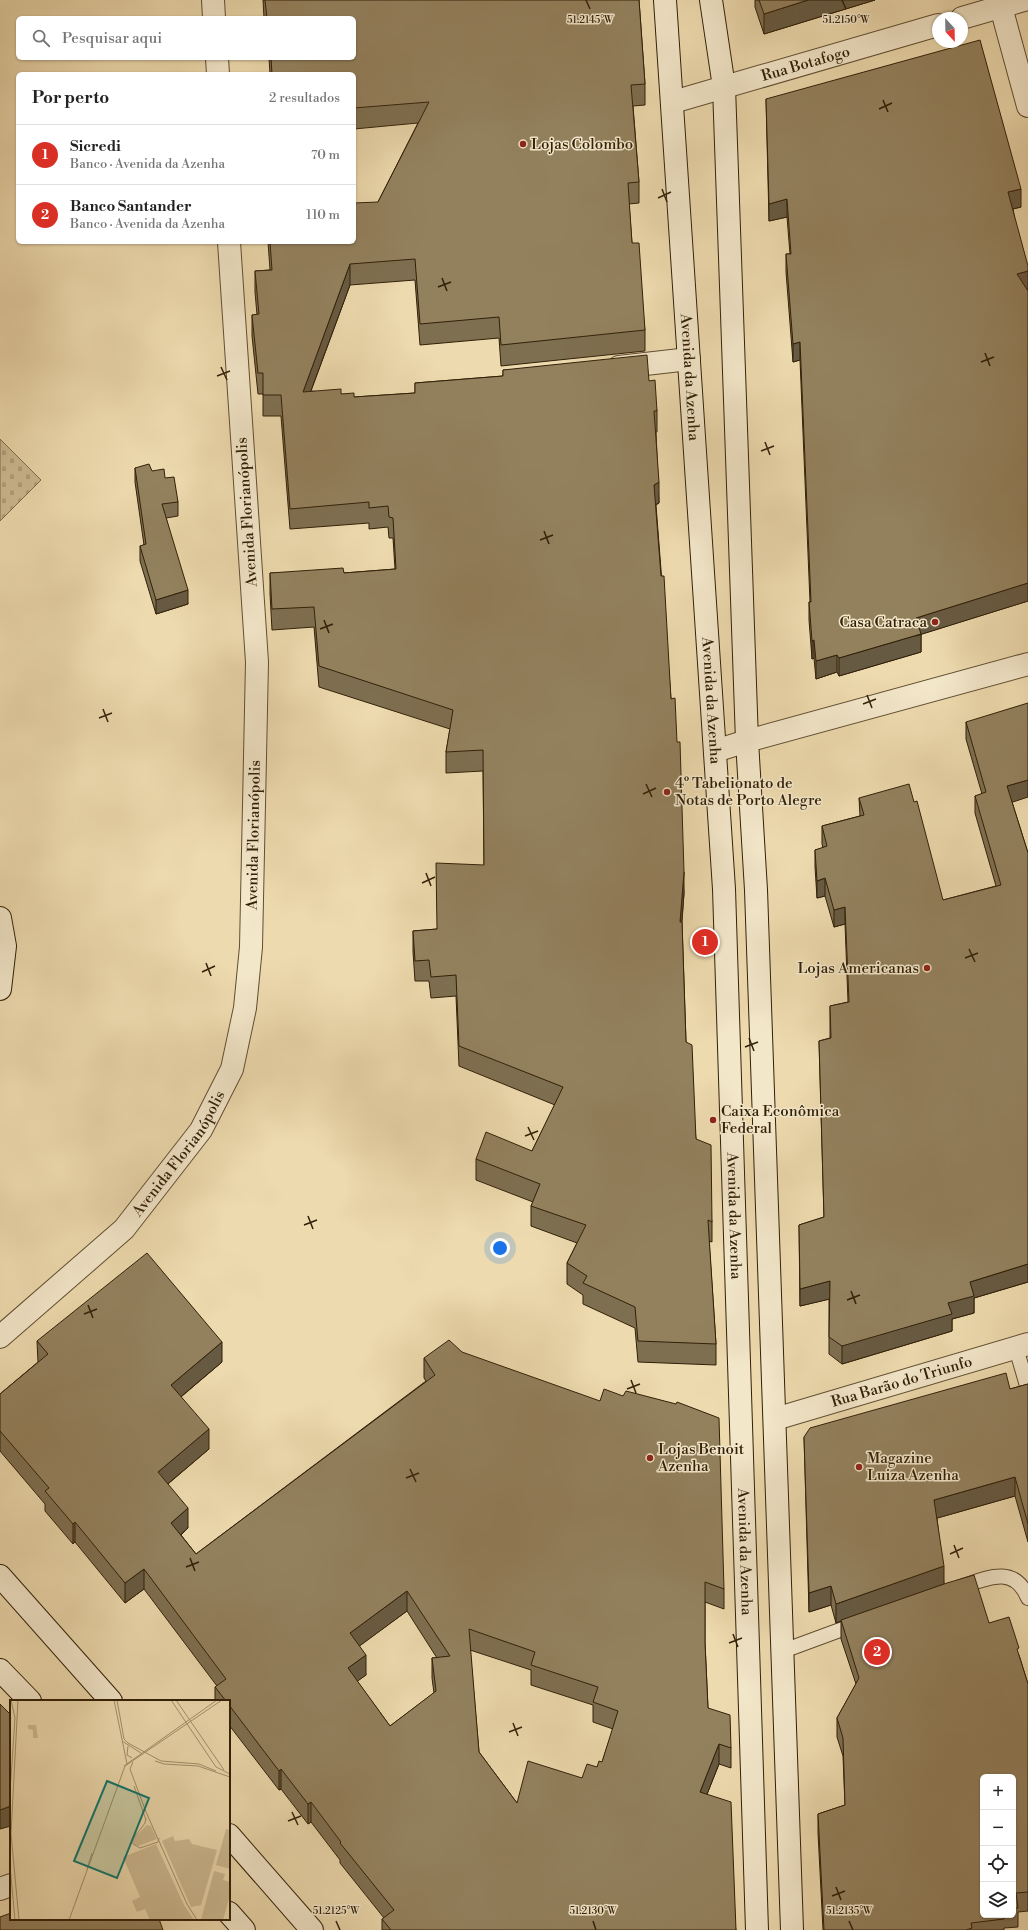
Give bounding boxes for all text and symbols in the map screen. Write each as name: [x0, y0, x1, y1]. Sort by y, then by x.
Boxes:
north arrow: [932, 12, 968, 48]
text: 51.2145°W: [567, 14, 614, 26]
text: 51.2150°W: [822, 14, 871, 26]
search box: [16, 16, 356, 60]
icon: search: [30, 27, 52, 49]
text: Pesquisar aqui: [62, 29, 162, 48]
street label: Rua Botafogo: [759, 42, 852, 85]
text: Por perto: [32, 87, 109, 109]
text: 2 resultados: [269, 90, 340, 106]
place label: Lojas Colombo: [531, 135, 633, 154]
text: Sicredi: [70, 137, 121, 156]
marker: Lojas Colombo: [518, 139, 528, 149]
text: 1: [42, 147, 48, 163]
text: 70 m: [311, 147, 340, 163]
text: Banco · Avenida da Azenha: [70, 156, 225, 172]
text: Banco Santander: [70, 197, 192, 216]
text: 2: [41, 207, 49, 223]
text: 110 m: [306, 207, 340, 223]
text: Banco · Avenida da Azenha: [70, 216, 225, 232]
street label: Avenida da Azenha: [676, 312, 704, 442]
street label: Avenida Florianópolis: [232, 437, 262, 588]
place label: Casa Catraca: [839, 613, 927, 632]
marker: Casa Catraca: [930, 617, 940, 627]
street label: Avenida da Azenha: [698, 635, 725, 765]
street label: Avenida Florianópolis: [242, 760, 264, 911]
place label: 4º Tabelionato de Notas de Porto Alegre: [675, 774, 822, 810]
marker: 4º Tabelionato de Notas de Porto Alegre: [662, 787, 672, 797]
pin: 1: [692, 927, 718, 957]
place label: Lojas Americanas: [797, 959, 919, 978]
marker: Lojas Americanas: [922, 963, 932, 973]
street label: Avenida Florianópolis: [127, 1087, 229, 1221]
place label: Caixa Econômica Federal: [721, 1102, 840, 1138]
marker: Caixa Econômica Federal: [708, 1115, 718, 1125]
street label: Avenida da Azenha: [723, 1151, 746, 1280]
your location: [490, 1238, 510, 1258]
street label: Rua Barão do Triunfo: [829, 1352, 974, 1411]
place label: Lojas Benoit Azenha: [657, 1440, 745, 1476]
place label: Magazine Luiza Azenha: [867, 1449, 959, 1485]
marker: Lojas Benoit Azenha: [645, 1453, 655, 1463]
marker: Magazine Luiza Azenha: [854, 1462, 864, 1472]
street label: Avenida da Azenha: [733, 1487, 757, 1616]
pin: 2: [864, 1637, 890, 1667]
inset map: [10, 1700, 230, 1920]
map controls: [980, 1774, 1016, 1918]
button: +: [980, 1774, 1016, 1810]
button: −: [980, 1810, 1016, 1846]
button: locate: [980, 1846, 1016, 1882]
button: layers: [980, 1882, 1016, 1918]
text: 51.2125°W: [313, 1905, 360, 1917]
text: 51.2130°W: [569, 1905, 618, 1917]
text: 51.2135°W: [826, 1905, 873, 1917]

